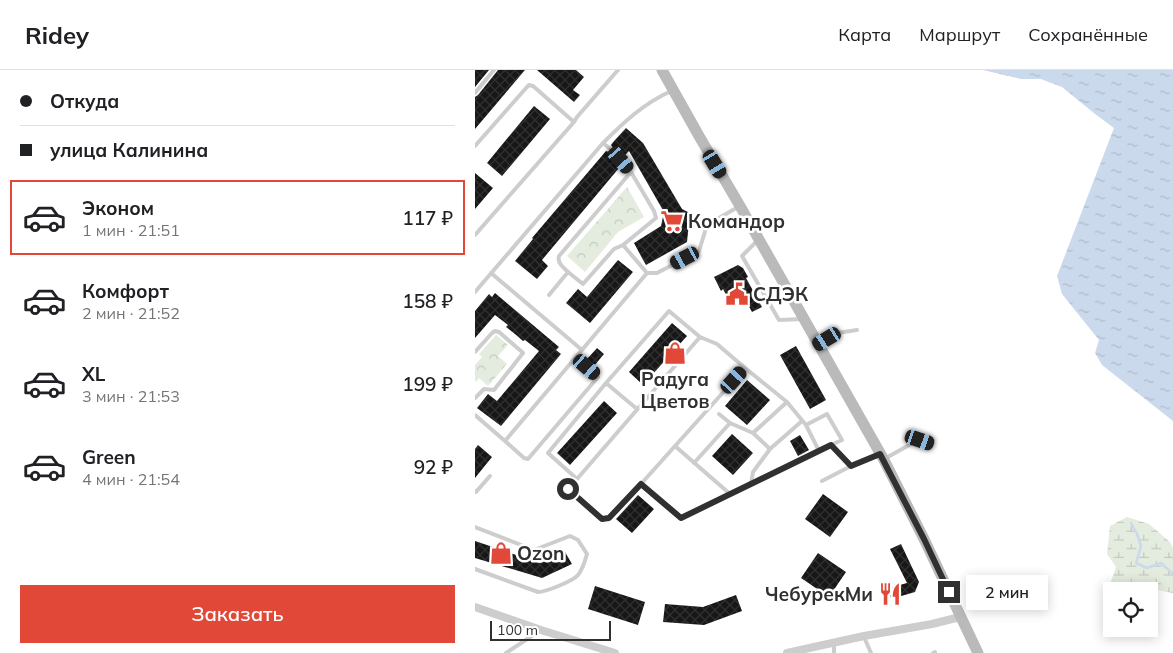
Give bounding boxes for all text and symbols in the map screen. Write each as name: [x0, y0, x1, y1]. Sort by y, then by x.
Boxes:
text: Ridey: [25, 20, 89, 50]
text: Карта: [838, 23, 891, 46]
text: Маршрут: [919, 23, 1000, 46]
text: Сохранённые: [1028, 23, 1148, 46]
text: Откуда: [50, 89, 119, 113]
text: улица Калинина: [50, 138, 208, 162]
car: [605, 144, 636, 176]
car: [700, 147, 729, 181]
icon: car: [22, 195, 67, 240]
text: Эконом: [82, 196, 154, 220]
text: 117 ₽: [402, 206, 453, 230]
supermarket icon: Командор: [659, 208, 685, 234]
place label: Командор: [688, 209, 785, 233]
text: 1 мин · 21:51: [82, 220, 180, 240]
car: [668, 244, 701, 272]
icon: car: [22, 278, 67, 323]
text: Комфорт: [82, 279, 169, 303]
public building icon: СДЭК: [724, 281, 750, 307]
place label: СДЭК: [753, 282, 809, 306]
text: 158 ₽: [402, 289, 453, 313]
text: 2 мин · 21:52: [82, 303, 180, 323]
car: [810, 325, 843, 353]
shop icon: Радуга Цветов: [662, 340, 688, 366]
car: [570, 351, 603, 383]
icon: car: [22, 361, 67, 406]
text: XL: [82, 362, 105, 386]
car: [718, 364, 749, 396]
place label: Радуга Цветов: [641, 367, 709, 413]
text: 199 ₽: [402, 372, 453, 396]
text: 3 мин · 21:53: [82, 386, 180, 406]
car: [903, 428, 936, 452]
icon: car: [22, 444, 67, 489]
text: Green: [82, 445, 136, 469]
text: 92 ₽: [414, 455, 453, 479]
text: 4 мин · 21:54: [82, 469, 180, 489]
route start: [557, 478, 579, 500]
shop icon: Ozon: [488, 540, 514, 566]
place label: Ozon: [517, 541, 564, 565]
callout: 2 мин: [967, 574, 1049, 610]
restaurant icon: ЧебурекМи: [877, 581, 903, 607]
route end: [938, 581, 960, 603]
place label: ЧебурекМи: [765, 582, 873, 606]
text: 2 мин: [985, 582, 1029, 602]
map controls: [1103, 582, 1158, 637]
button: locate: [1103, 582, 1158, 637]
button: Заказать: [20, 585, 455, 643]
scale bar: [490, 618, 611, 641]
text: 100 m: [497, 621, 538, 639]

